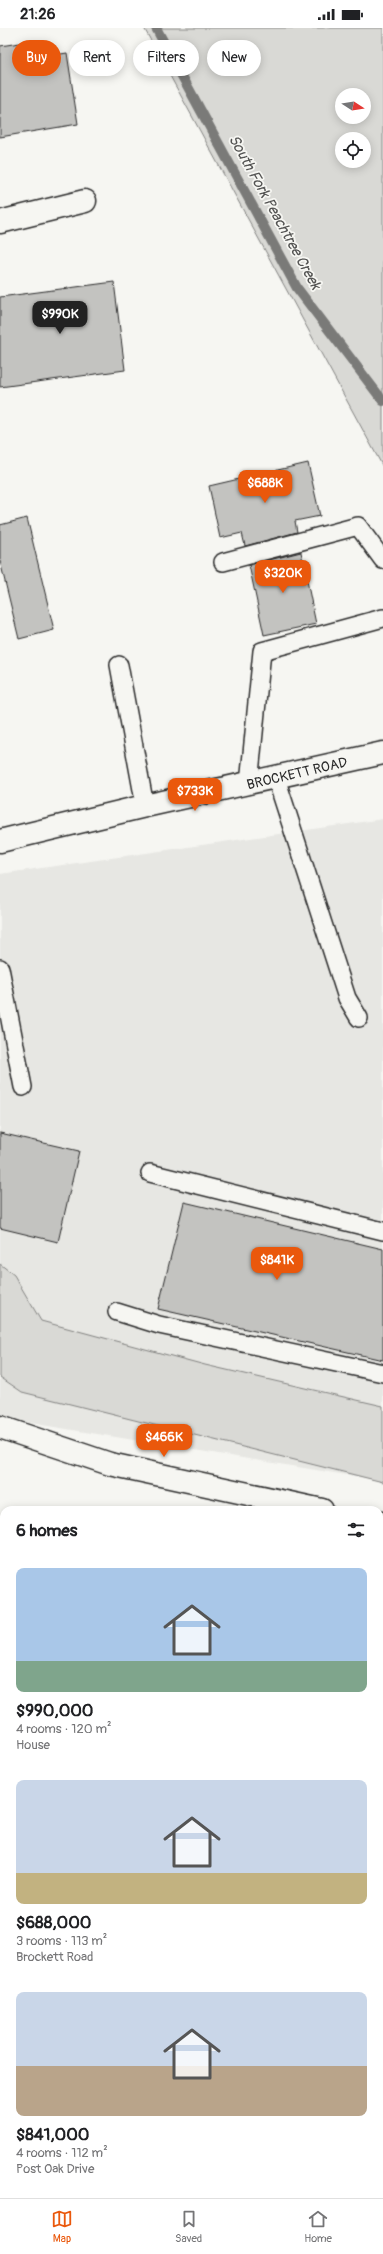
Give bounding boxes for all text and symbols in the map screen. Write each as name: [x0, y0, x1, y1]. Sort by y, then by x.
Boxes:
text: 21:26: [20, 5, 55, 24]
chip: Buy: [12, 40, 61, 76]
chip: Rent: [69, 40, 125, 76]
chip: Filters: [133, 40, 199, 76]
chip: New: [207, 40, 261, 76]
north arrow: [335, 88, 371, 124]
map controls: [335, 88, 371, 168]
water label: South Fork Peachtree Creek: [224, 132, 326, 294]
button: locate: [335, 132, 371, 168]
pin: $990K: [32, 301, 88, 335]
text: $990K: [41, 306, 79, 322]
pin: $688K: [237, 470, 293, 504]
text: $688K: [247, 475, 283, 491]
pin: $320K: [255, 560, 311, 594]
text: $320K: [264, 565, 302, 581]
street label: BROCKETT ROAD: [245, 754, 349, 793]
pin: $733K: [167, 778, 223, 812]
text: $733K: [177, 783, 213, 799]
pin: $841K: [249, 1247, 305, 1281]
text: $841K: [260, 1252, 294, 1268]
pin: $466K: [136, 1424, 192, 1458]
text: $466K: [145, 1429, 183, 1445]
icon: filters: [345, 1519, 367, 1541]
text: 6 homes: [16, 1520, 77, 1541]
icon: home: [156, 1594, 228, 1666]
text: $990,000: [16, 1700, 94, 1721]
text: 4 rooms · 120 m²: [16, 1721, 111, 1737]
text: House: [16, 1737, 50, 1753]
icon: home: [156, 1806, 228, 1878]
text: $688,000: [16, 1912, 91, 1933]
text: 3 rooms · 113 m²: [16, 1933, 107, 1949]
text: Brockett Road: [16, 1949, 93, 1965]
icon: home: [156, 2018, 228, 2090]
text: $841,000: [16, 2124, 89, 2145]
text: 4 rooms · 112 m²: [16, 2145, 108, 2161]
text: Post Oak Drive: [16, 2161, 94, 2177]
tab: Map: [51, 2208, 73, 2245]
tab: Saved: [175, 2208, 202, 2245]
tab: Home: [304, 2208, 332, 2245]

